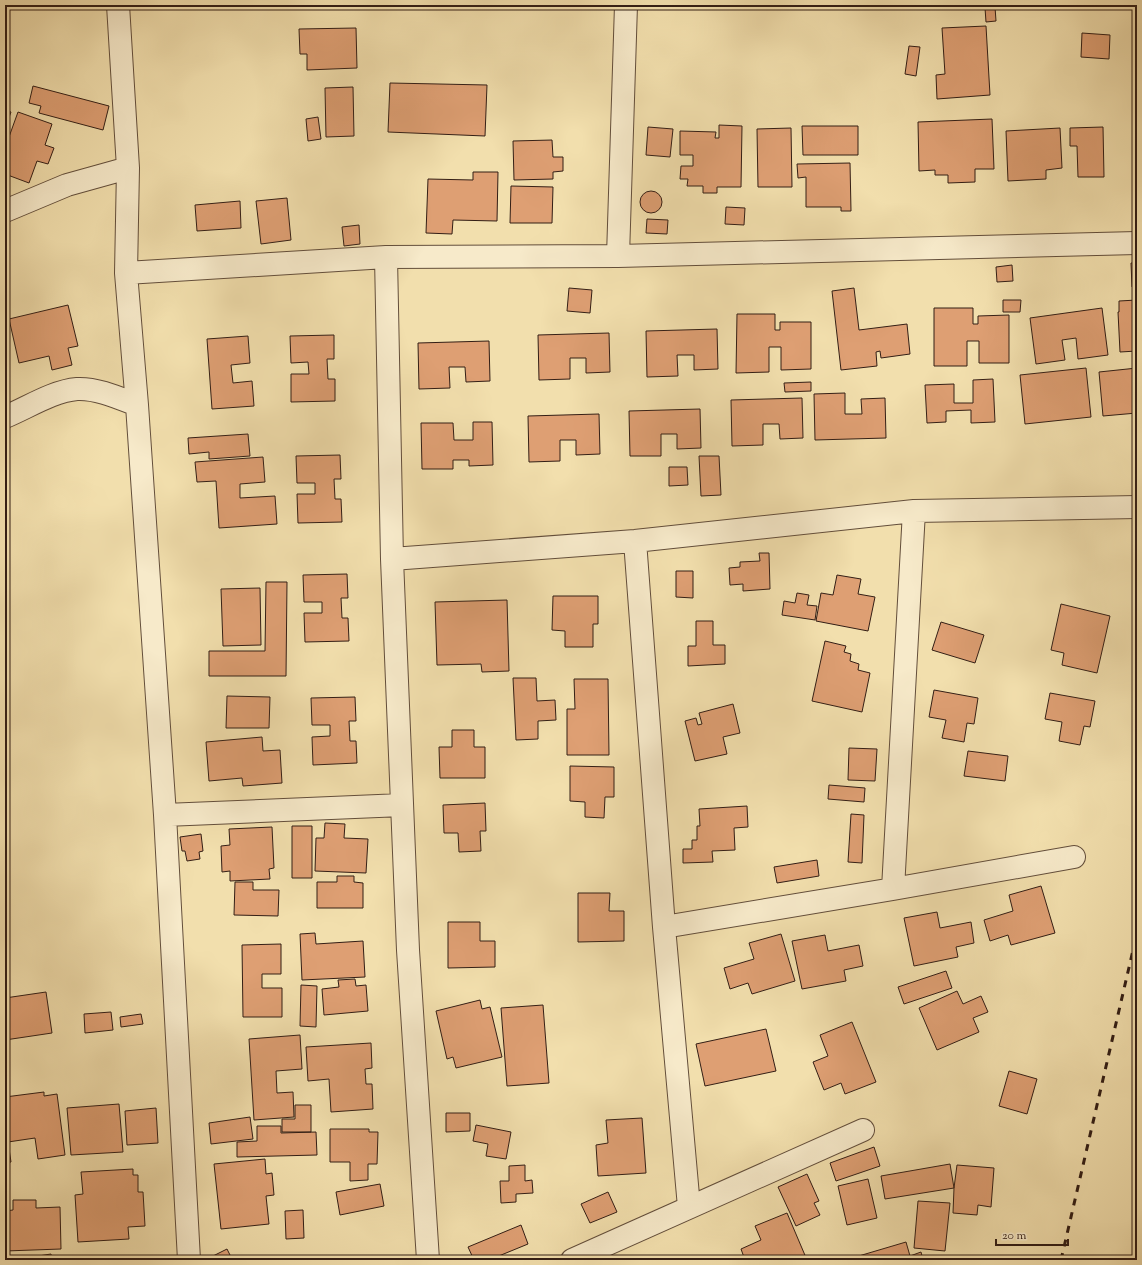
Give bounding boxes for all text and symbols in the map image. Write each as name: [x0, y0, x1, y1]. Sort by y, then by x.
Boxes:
scale bar: [996, 1221, 1068, 1247]
text: 20 m: [1002, 1227, 1027, 1245]

